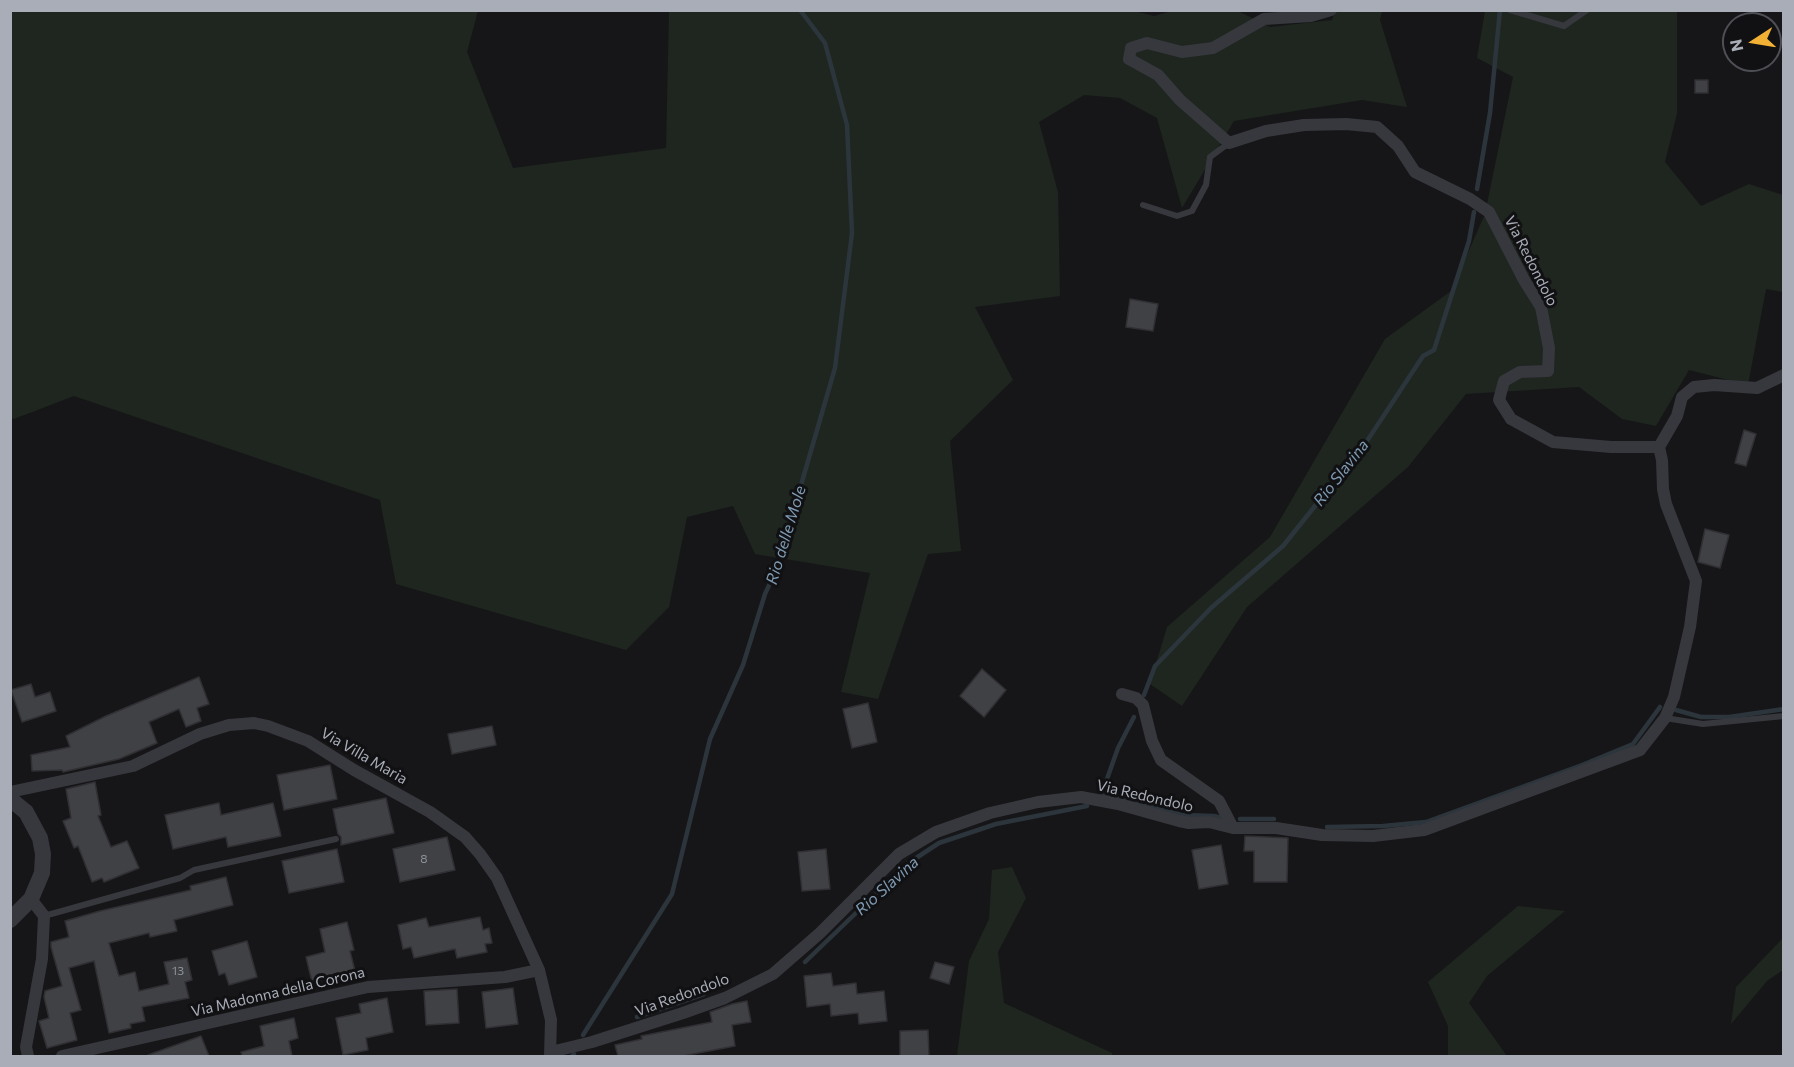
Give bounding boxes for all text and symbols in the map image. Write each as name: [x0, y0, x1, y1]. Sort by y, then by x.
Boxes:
north arrow: [1722, 12, 1782, 72]
text: N: [1725, 38, 1746, 53]
street label: Via Redondolo: [1501, 213, 1561, 309]
water label: Rio Slavina: [1309, 436, 1373, 510]
water label: Rio delle Mole: [762, 483, 810, 587]
street label: Via Villa Maria: [317, 724, 411, 788]
street label: Via Redondolo: [1095, 776, 1195, 816]
house number: 8: [420, 852, 428, 866]
water label: Rio Slavina: [851, 853, 923, 919]
street label: Via Madonna della Corona: [189, 963, 367, 1021]
house number: 13: [172, 964, 184, 978]
street label: Via Redondolo: [632, 970, 732, 1020]

